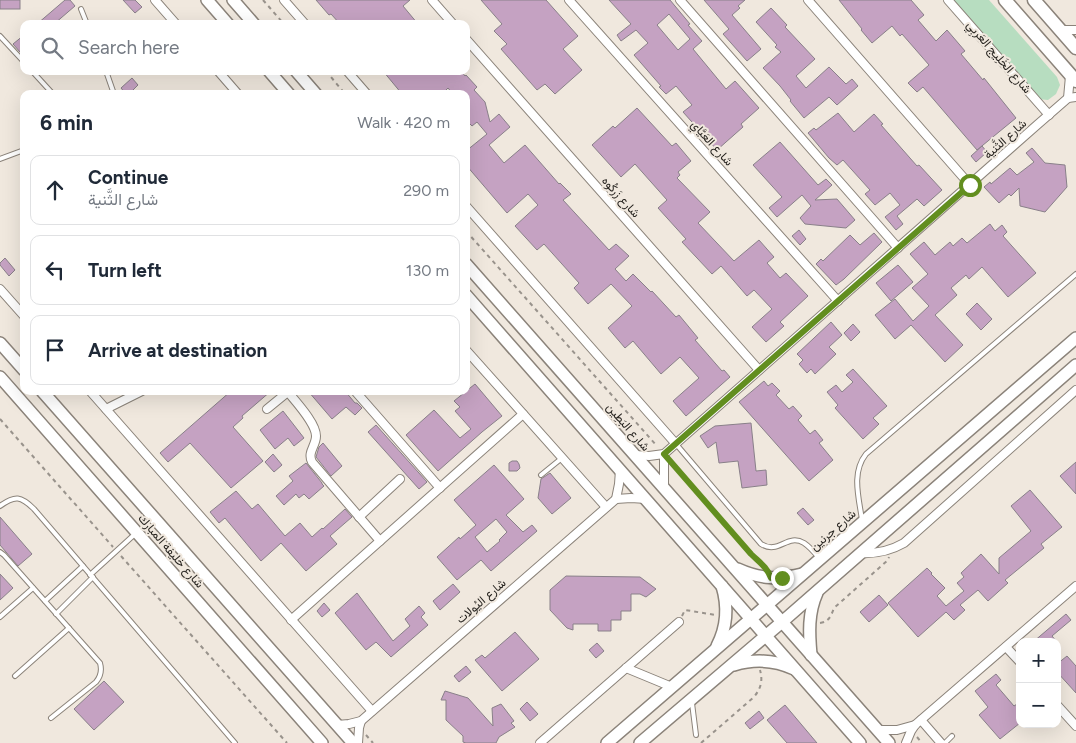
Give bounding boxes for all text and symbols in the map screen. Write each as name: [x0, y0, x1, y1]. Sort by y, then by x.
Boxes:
street label: شارع الخَلِيج العَربِي: [961, 18, 1034, 98]
search box: [20, 20, 470, 75]
icon: search: [38, 34, 66, 62]
text: Search here: [78, 36, 180, 59]
text: 6 min: [40, 110, 93, 135]
text: Walk · 420 m: [357, 113, 450, 132]
street label: شارع الثَّنية: [980, 115, 1031, 163]
street label: شارع العَيَّاي: [686, 117, 736, 171]
text: Continue: [88, 166, 168, 189]
street label: شارع زَركُوه: [597, 173, 643, 222]
route start: [959, 174, 982, 197]
icon: ahead: [41, 176, 69, 204]
text: 290 m: [403, 181, 449, 200]
text: شارع الثَّنية: [88, 190, 158, 209]
icon: left: [41, 256, 69, 284]
text: Turn left: [88, 259, 162, 282]
text: 130 m: [406, 261, 449, 280]
icon: arrive: [41, 336, 69, 364]
text: Arrive at destination: [88, 339, 267, 362]
street label: شارع البَطِين: [602, 400, 653, 455]
street label: شارع جرنين: [807, 506, 860, 555]
street label: شارع خليفة المبارك: [134, 511, 207, 592]
route end: [771, 567, 794, 590]
street label: شارع اليُولات: [453, 576, 510, 628]
map controls: [1016, 638, 1061, 728]
button: +: [1016, 638, 1061, 683]
button: −: [1016, 683, 1061, 728]

